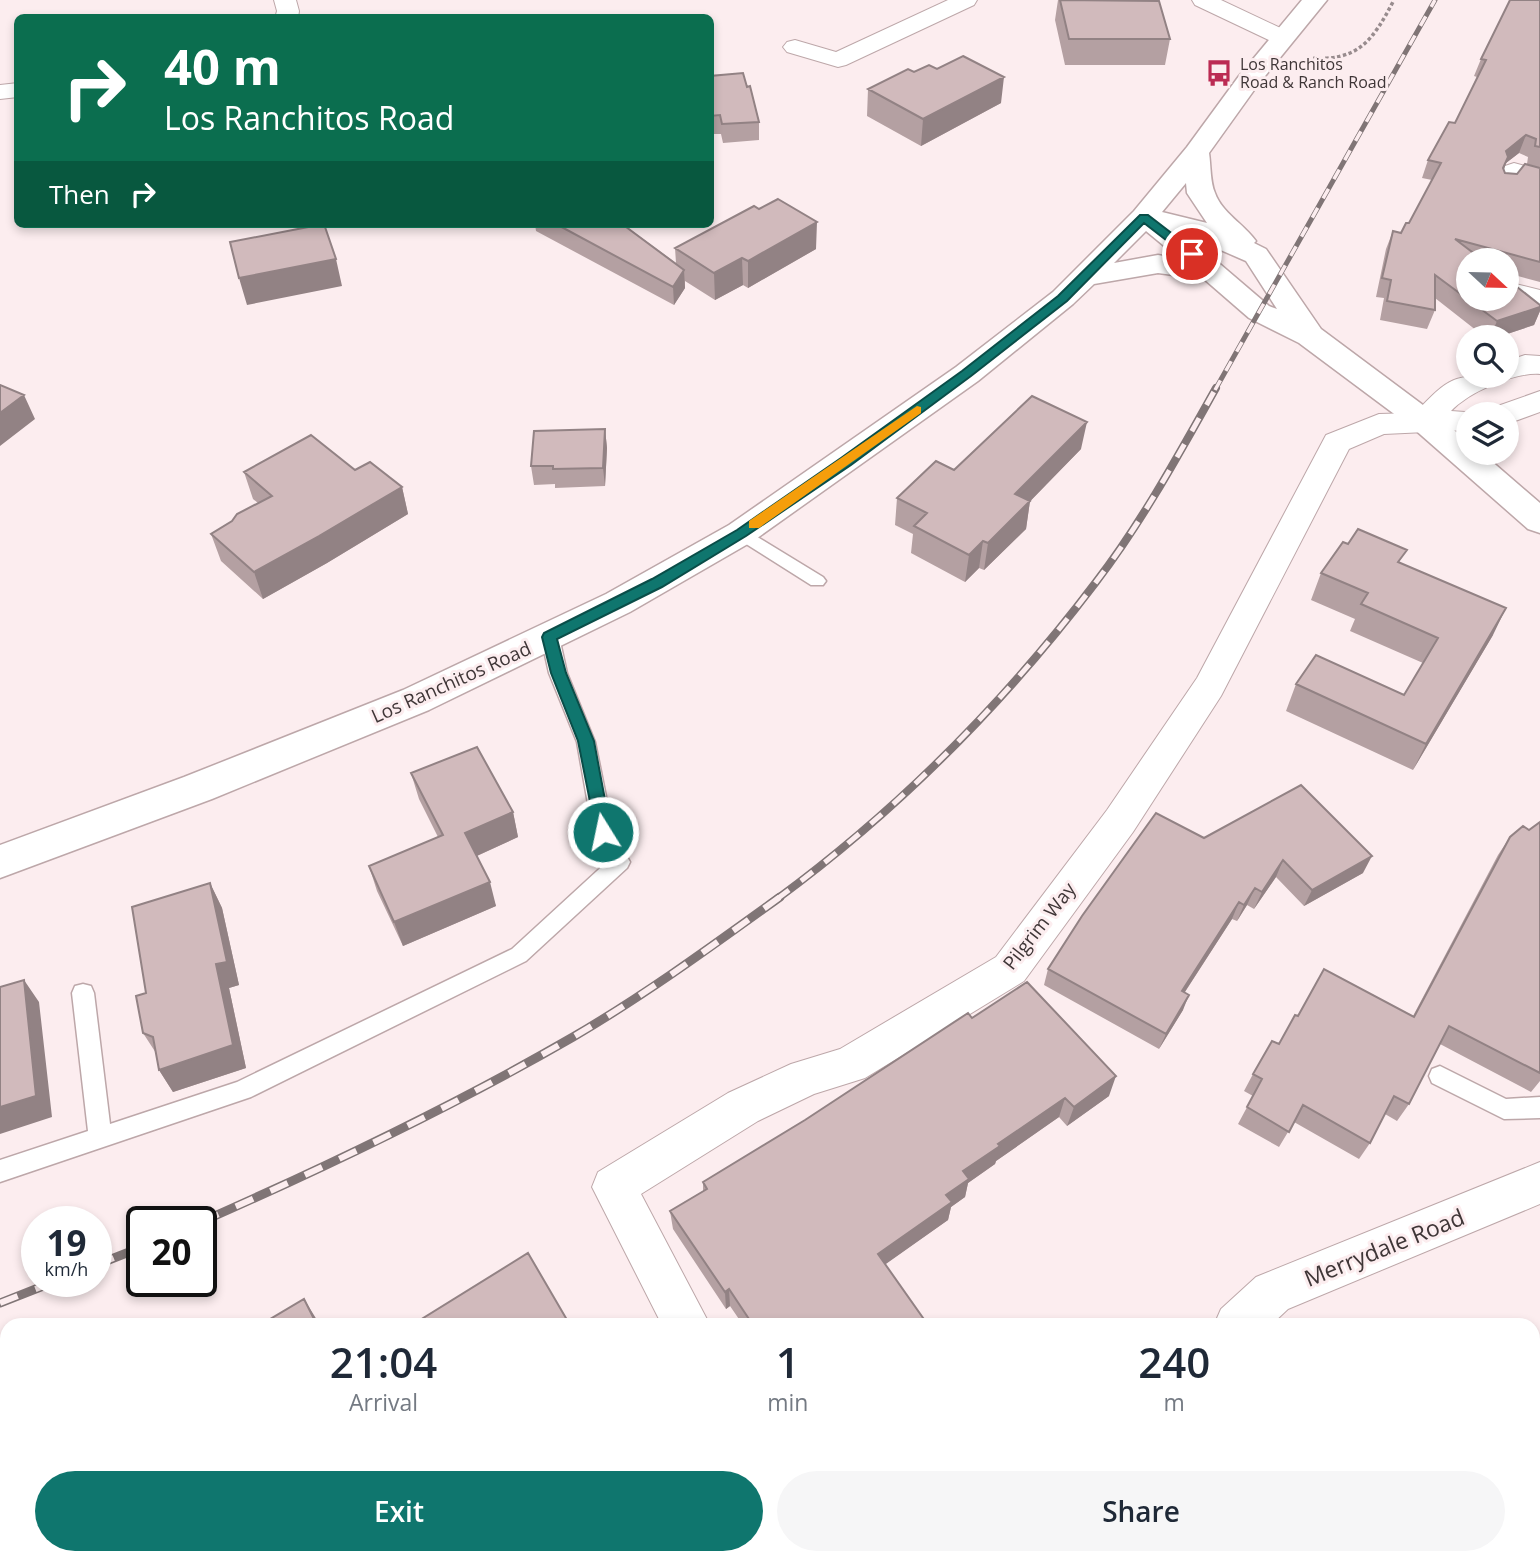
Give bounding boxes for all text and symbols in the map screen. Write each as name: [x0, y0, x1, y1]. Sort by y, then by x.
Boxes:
text: 40 m: [164, 33, 281, 99]
icon: right: [49, 42, 140, 133]
place label: Los Ranchitos Road & Ranch Road: [1240, 53, 1387, 93]
bus stop icon: Los Ranchitos Road & Ranch Road: [1204, 58, 1234, 88]
text: Los Ranchitos Road: [164, 96, 454, 139]
icon: right: [124, 175, 162, 213]
text: Then: [49, 176, 110, 212]
pin: [1162, 224, 1222, 284]
icon: arrive: [1173, 235, 1211, 273]
north arrow: [1456, 248, 1519, 312]
map controls: [1456, 248, 1519, 465]
button: search: [1456, 325, 1519, 388]
button: layers: [1456, 402, 1519, 465]
street label: Los Ranchitos Road: [367, 635, 535, 729]
position arrow: [566, 795, 640, 869]
street label: Pilgrim Way: [997, 877, 1082, 975]
street label: Merrydale Road: [1299, 1200, 1469, 1294]
speed limit sign: 20: [126, 1206, 217, 1297]
text: 19: [46, 1219, 87, 1266]
text: km/h: [45, 1257, 88, 1281]
text: 21:04: [330, 1333, 437, 1390]
text: 1: [776, 1333, 800, 1390]
text: 240: [1138, 1333, 1210, 1390]
text: Arrival: [349, 1386, 418, 1418]
text: min: [767, 1386, 808, 1418]
text: m: [1164, 1386, 1185, 1418]
button: Exit: [35, 1471, 763, 1551]
button: Share: [777, 1471, 1505, 1551]

